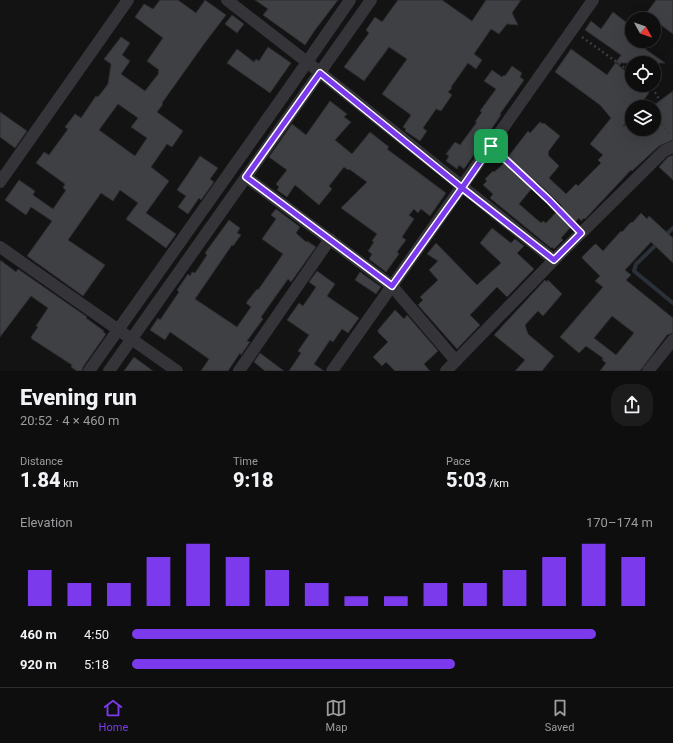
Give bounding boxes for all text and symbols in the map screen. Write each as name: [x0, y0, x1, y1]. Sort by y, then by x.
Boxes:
north arrow: [625, 12, 661, 48]
map controls: [625, 12, 661, 136]
button: locate: [625, 56, 661, 92]
button: layers: [625, 100, 661, 136]
pin: [474, 129, 508, 163]
icon: arrive: [480, 135, 502, 157]
button: share: [611, 384, 653, 426]
text: Evening run: [20, 385, 137, 410]
text: 20:52 · 4 × 460 m: [20, 413, 119, 428]
text: Distance: [20, 455, 63, 468]
text: Time: [233, 455, 258, 468]
text: Pace: [446, 455, 470, 468]
text: 1.84: [20, 468, 61, 492]
text: 9:18: [233, 468, 273, 492]
text: 5:03: [446, 468, 486, 492]
text: km: [61, 477, 78, 490]
text: /km: [486, 477, 509, 490]
text: Elevation: [20, 515, 73, 530]
text: 170–174 m: [586, 515, 653, 530]
text: 460 m: [20, 627, 57, 642]
text: 4:50: [84, 627, 109, 642]
text: 920 m: [20, 657, 57, 672]
text: 5:18: [84, 657, 109, 672]
tab: Home: [99, 697, 128, 734]
tab: Map: [325, 697, 347, 734]
tab: Saved: [545, 697, 574, 734]

